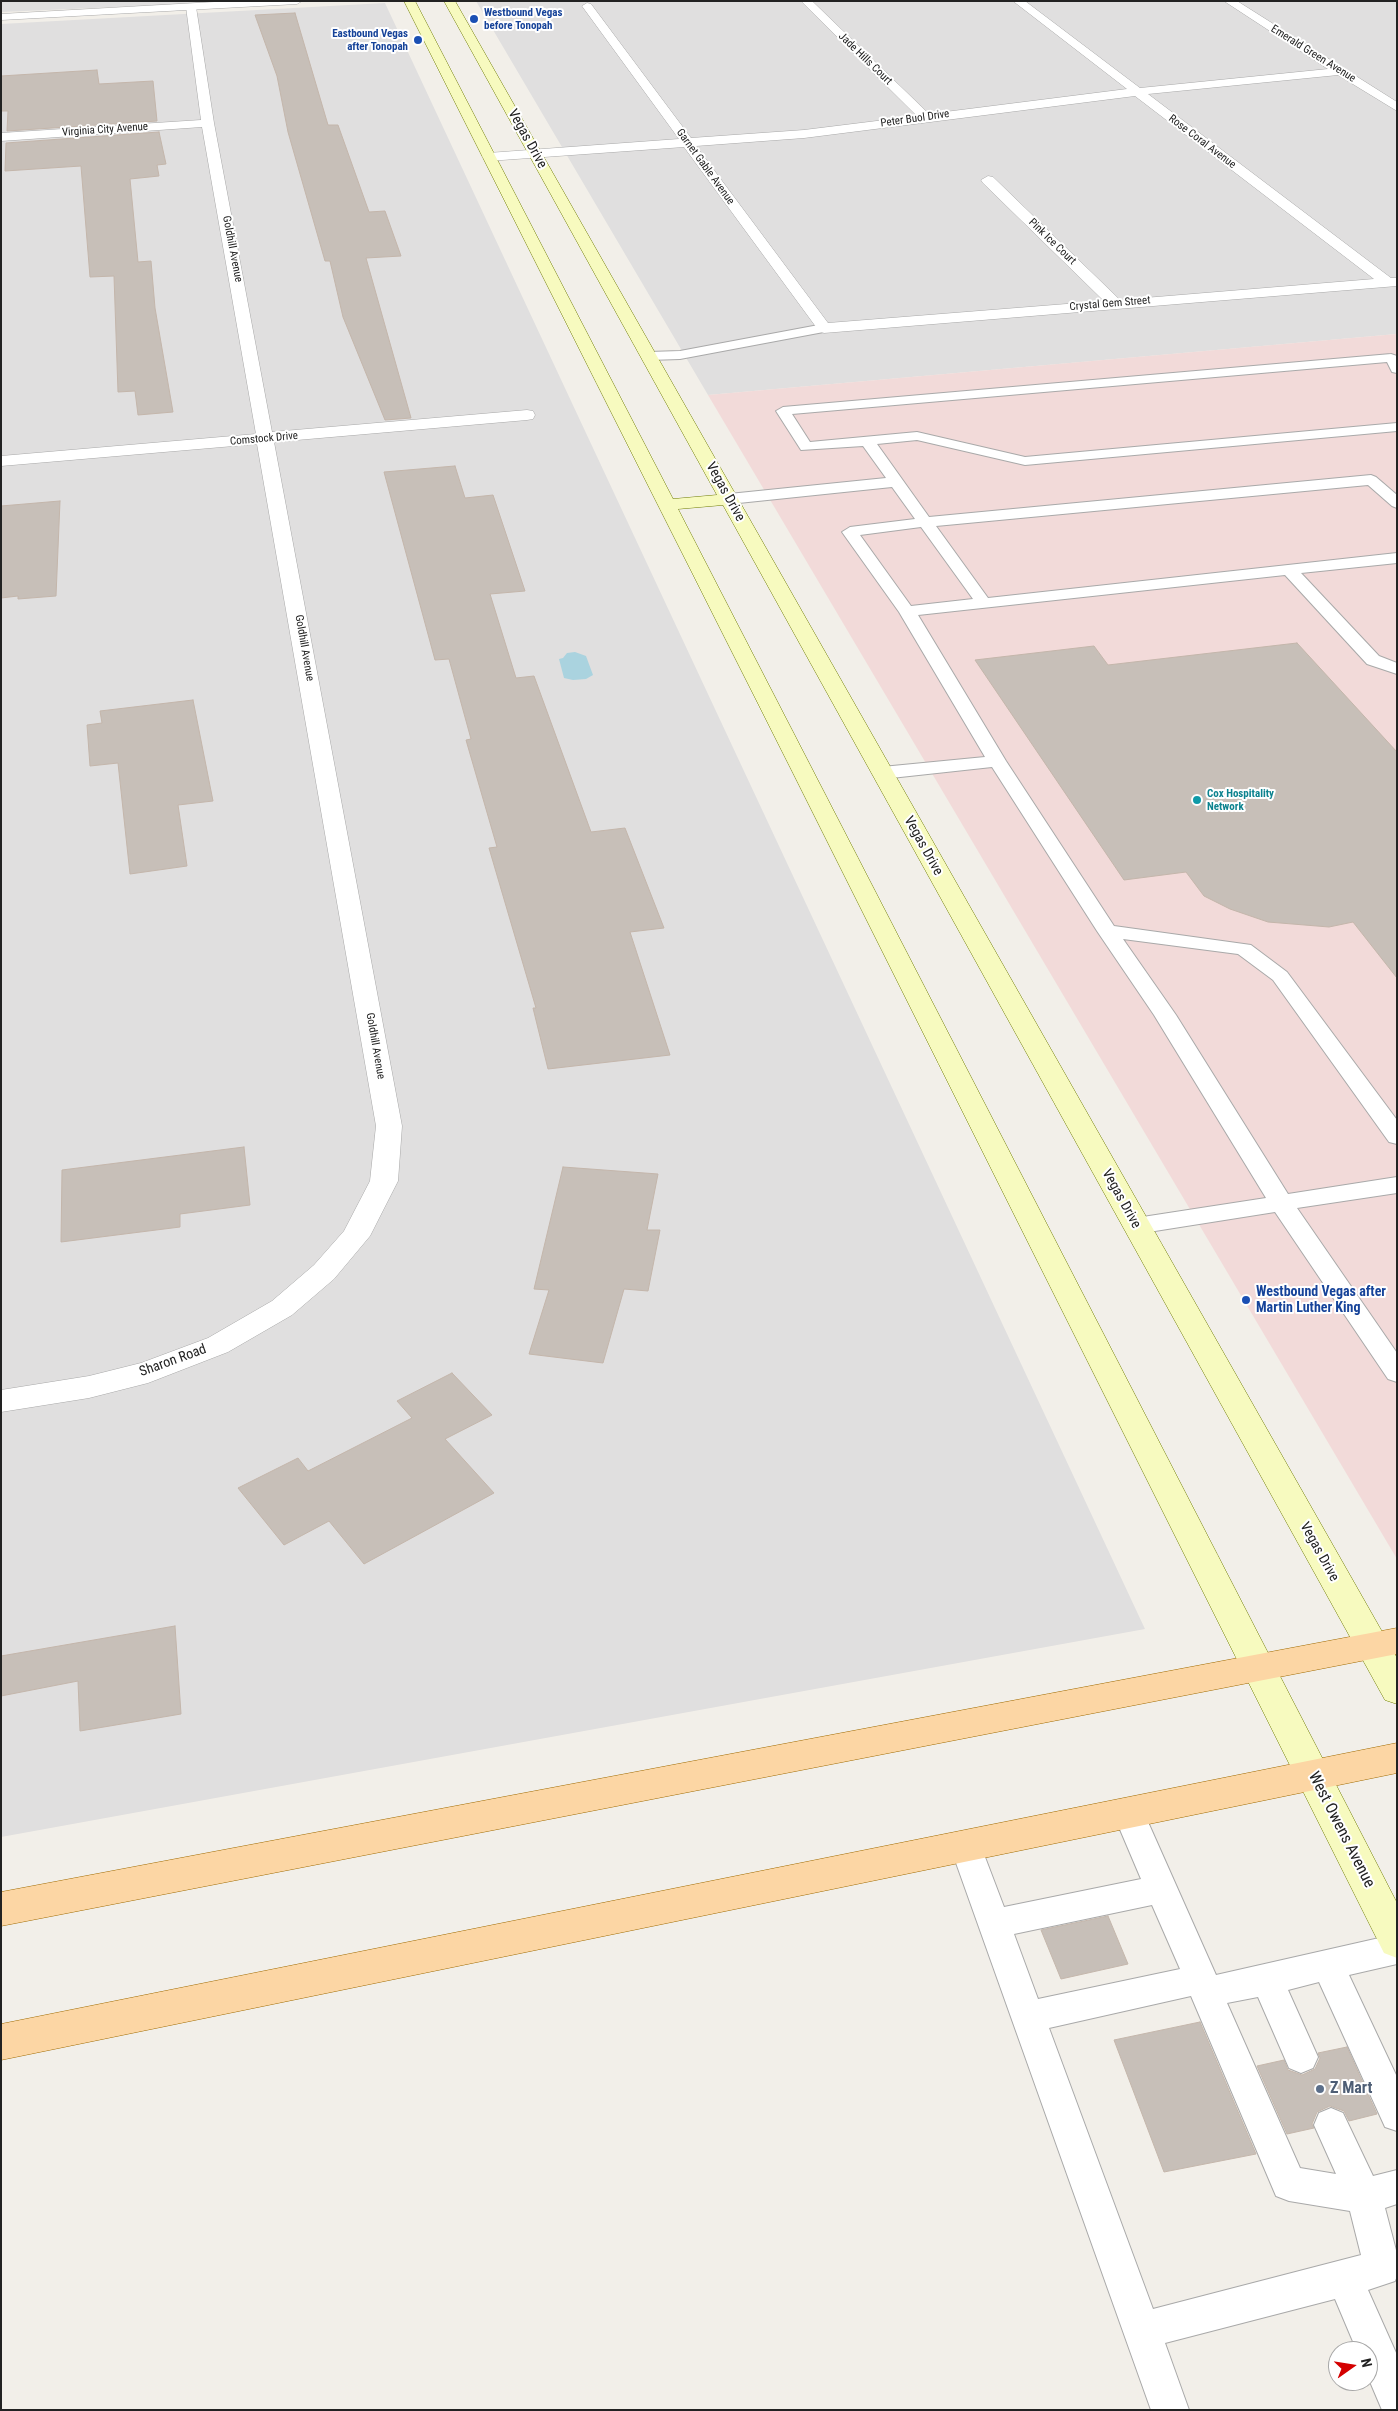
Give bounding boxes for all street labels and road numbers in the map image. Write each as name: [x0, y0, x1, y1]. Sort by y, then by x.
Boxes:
street label: Emerald Green Avenue: [1268, 23, 1358, 85]
street label: Jade Hills Court: [835, 30, 895, 88]
street label: Vegas Drive: [504, 106, 550, 172]
street label: Peter Buol Drive: [880, 108, 950, 130]
street label: Rose Coral Avenue: [1166, 112, 1238, 172]
street label: Virginia City Avenue: [61, 120, 149, 140]
street label: Garnet Gable Avenue: [673, 127, 737, 207]
street label: Goldhill Avenue: [219, 215, 245, 283]
street label: Pink Ice Court: [1026, 216, 1078, 268]
street label: Crystal Gem Street: [1069, 294, 1151, 314]
street label: Comstock Drive: [229, 429, 299, 449]
street label: Vegas Drive: [702, 459, 748, 525]
street label: Goldhill Avenue: [292, 614, 316, 682]
street label: Vegas Drive: [900, 813, 946, 879]
street label: Goldhill Avenue: [363, 1012, 387, 1080]
street label: Vegas Drive: [1098, 1166, 1144, 1232]
street label: Sharon Road: [137, 1341, 209, 1381]
street label: Vegas Drive: [1296, 1519, 1342, 1585]
street label: West Owens Avenue: [1304, 1769, 1378, 1891]

